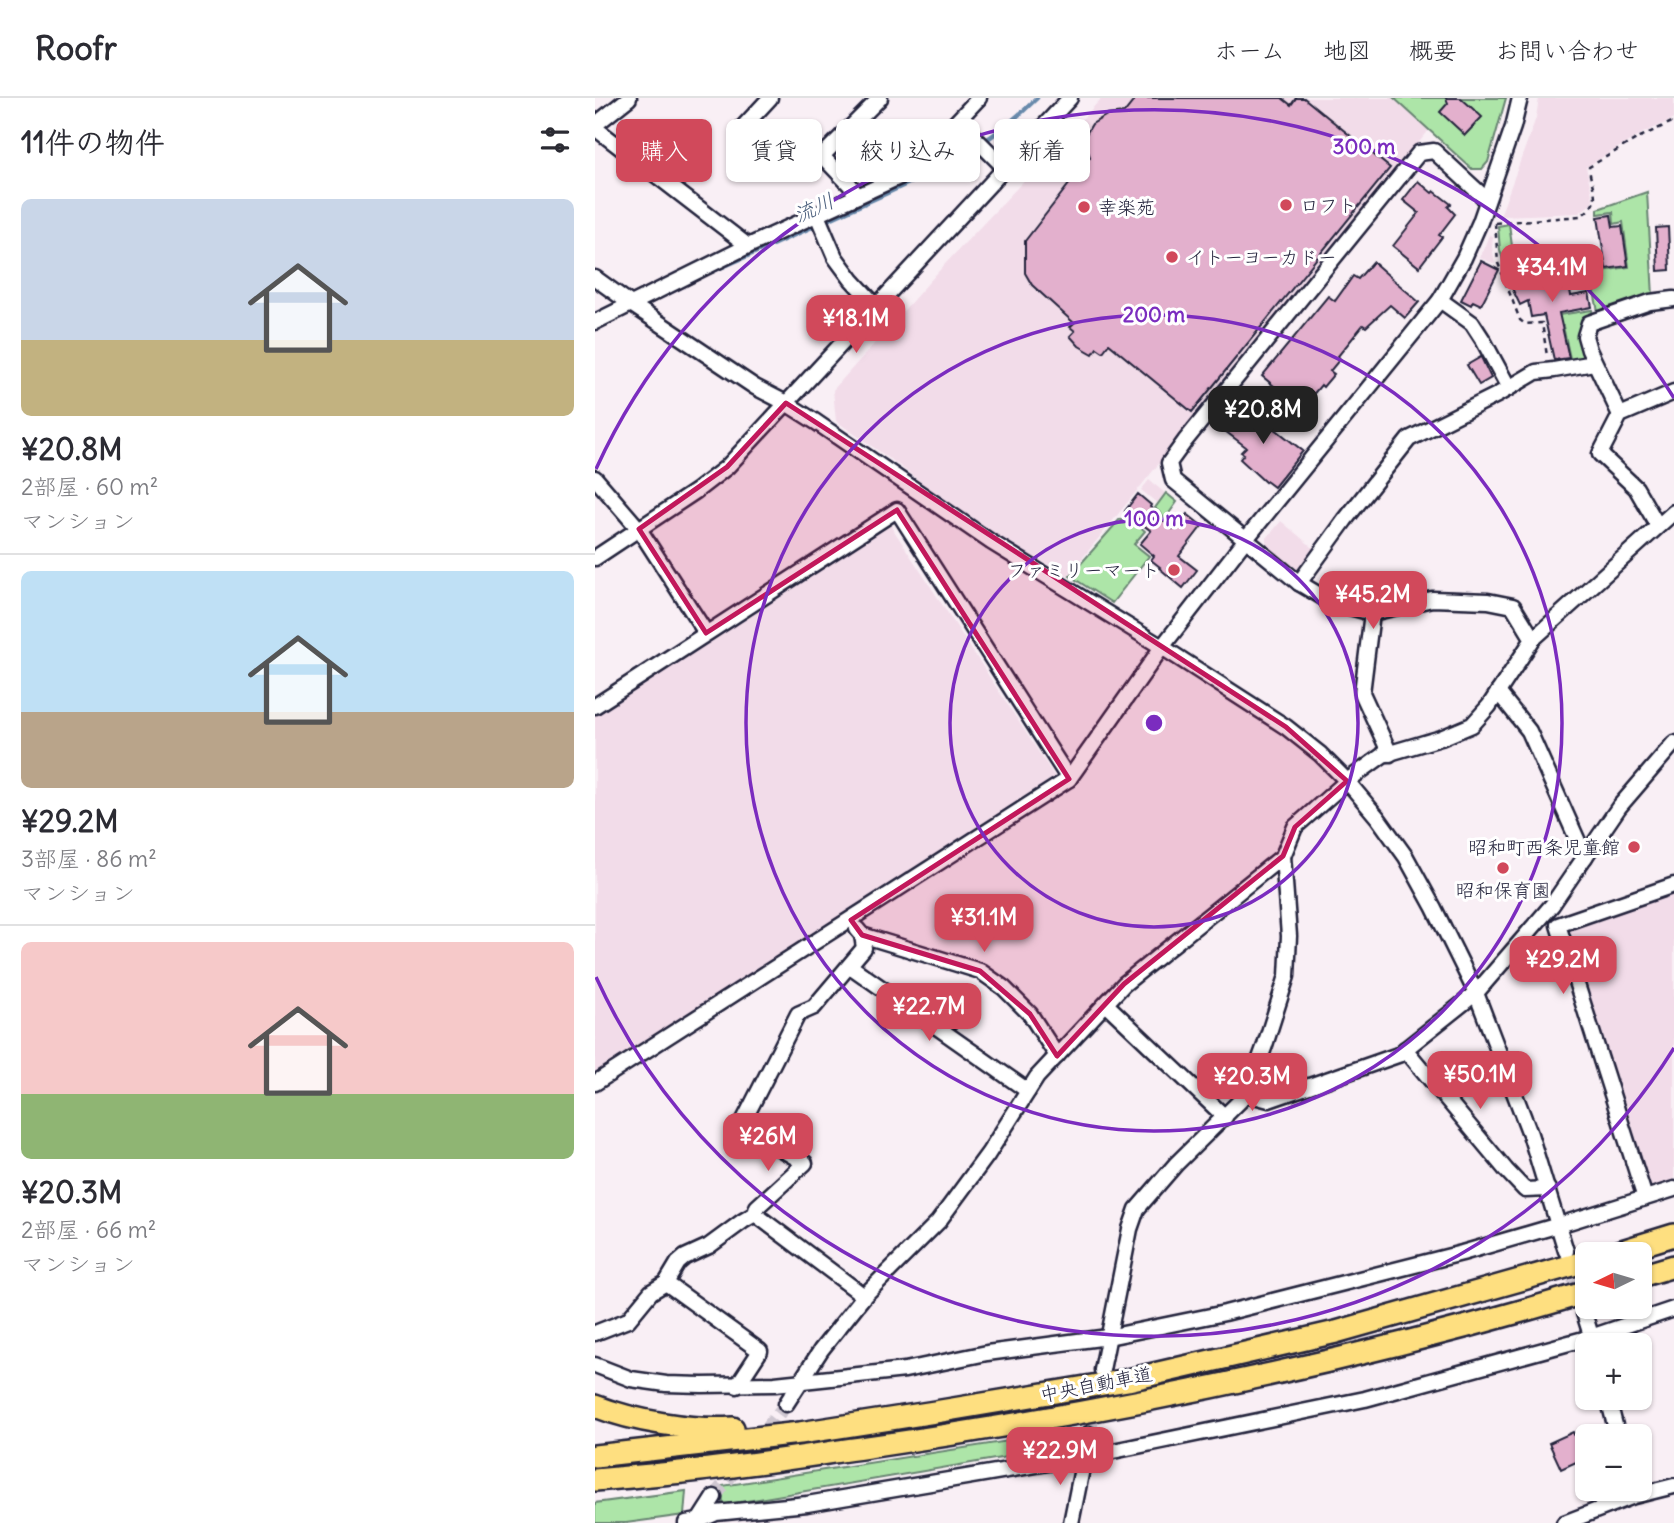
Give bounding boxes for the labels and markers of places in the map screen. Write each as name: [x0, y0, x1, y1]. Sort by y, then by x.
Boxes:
place label: ロフト: [1300, 193, 1357, 217]
place label: 幸楽苑: [1098, 195, 1155, 219]
marker: ロフト: [1278, 197, 1294, 213]
marker: 幸楽苑: [1076, 199, 1092, 215]
pin: ¥34.1M: [1495, 244, 1609, 304]
place label: イトーヨーカドー: [1186, 245, 1337, 269]
marker: イトーヨーカドー: [1164, 249, 1180, 265]
pin: ¥18.1M: [799, 296, 913, 355]
pin: ¥20.8M: [1206, 386, 1320, 446]
place label: ファミリーマート: [1008, 558, 1160, 582]
marker: ファミリーマート: [1166, 562, 1182, 578]
pin: ¥45.2M: [1316, 572, 1430, 631]
centre of rings: [1142, 711, 1166, 735]
place label: 昭和町西条児童館: [1468, 835, 1620, 859]
marker: 昭和町西条児童館: [1626, 839, 1642, 855]
marker: 昭和保育園: [1495, 860, 1511, 876]
place label: 昭和保育園: [1455, 878, 1551, 902]
pin: ¥31.1M: [927, 894, 1041, 954]
pin: ¥29.2M: [1506, 936, 1620, 996]
pin: ¥22.7M: [872, 984, 986, 1043]
pin: ¥50.1M: [1423, 1052, 1537, 1111]
pin: ¥20.3M: [1195, 1054, 1309, 1113]
pin: ¥26M: [727, 1114, 809, 1173]
pin: ¥22.9M: [1003, 1428, 1117, 1487]

